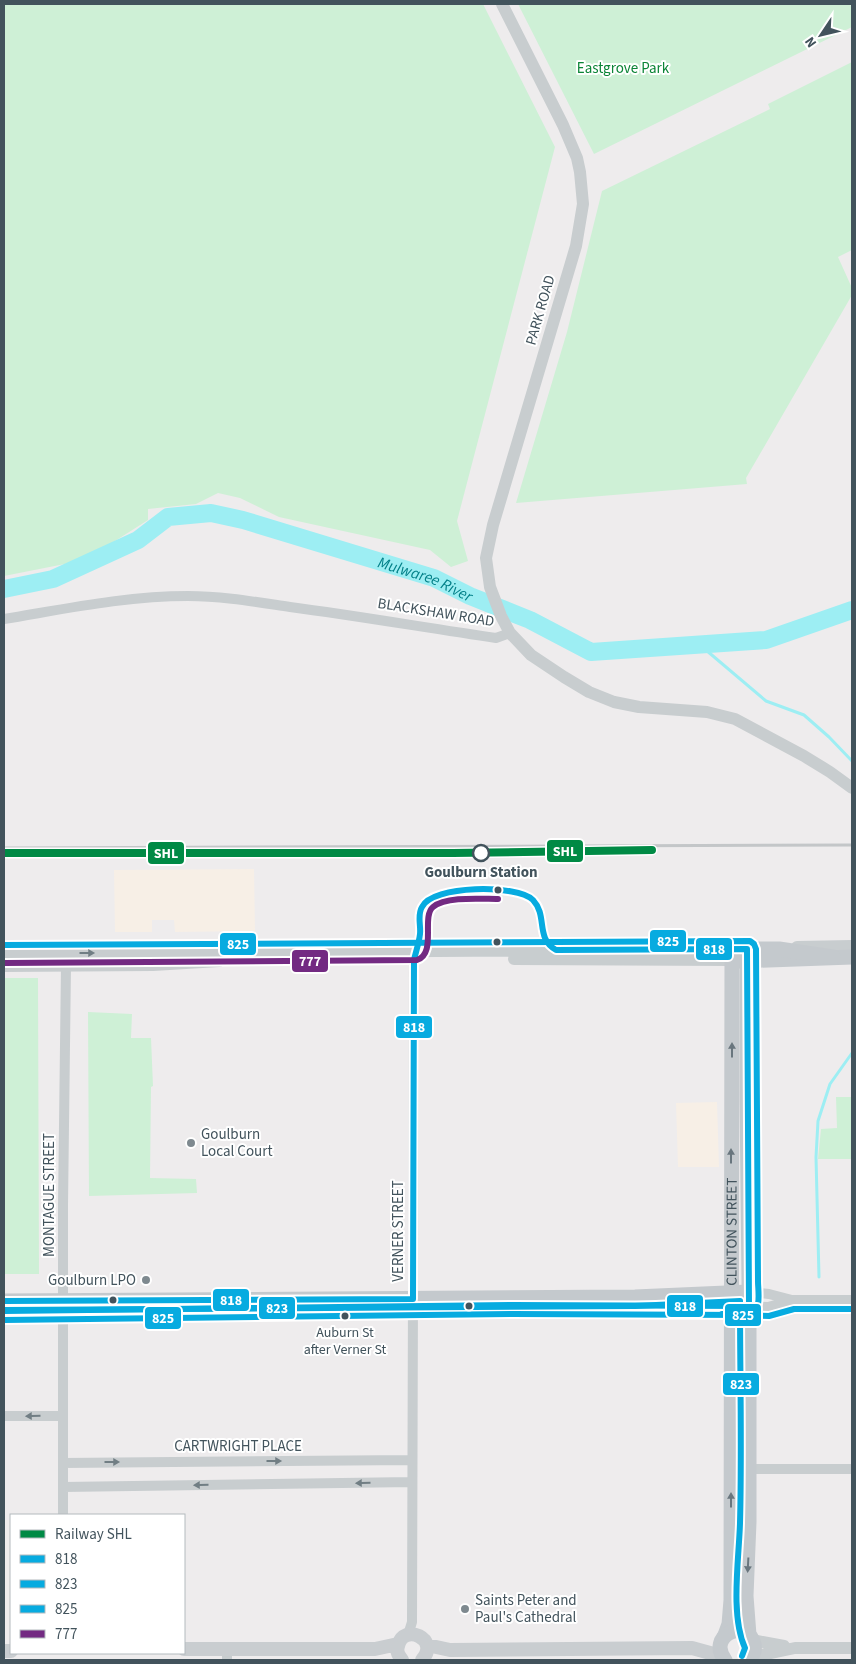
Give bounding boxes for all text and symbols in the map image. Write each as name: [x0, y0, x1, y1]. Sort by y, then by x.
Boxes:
north arrow: [796, 10, 846, 60]
text: N: [800, 32, 822, 51]
park label: Eastgrove Park: [577, 58, 670, 79]
street label: PARK ROAD: [520, 273, 560, 348]
water label: Mulwaree River: [375, 552, 478, 608]
street label: BLACKSHAW ROAD: [376, 593, 496, 632]
line badge: SHL: [546, 839, 584, 863]
line badge: SHL: [147, 841, 185, 865]
text: SHL: [553, 842, 577, 862]
text: SHL: [154, 844, 178, 864]
marker: Goulburn Station: [472, 844, 490, 862]
place label: Goulburn Station: [424, 862, 538, 883]
unlabelled marker: [493, 885, 503, 895]
line badge: 825: [649, 929, 687, 953]
line badge: 825: [219, 932, 257, 956]
text: 825: [657, 932, 679, 952]
text: 825: [227, 935, 249, 955]
unlabelled marker: [492, 937, 502, 947]
line badge: 818: [695, 937, 733, 961]
text: 818: [703, 940, 725, 960]
one-way arrow: [80, 949, 96, 957]
line badge: 777: [291, 949, 329, 973]
text: 777: [299, 952, 321, 972]
line badge: 818: [395, 1015, 433, 1039]
text: 818: [403, 1018, 425, 1038]
one-way arrow: [728, 1042, 736, 1058]
place label: Goulburn Local Court: [201, 1124, 272, 1162]
street label: MONTAGUE STREET: [39, 1133, 60, 1257]
marker: Goulburn Local Court: [185, 1137, 197, 1149]
one-way arrow: [727, 1148, 735, 1164]
street label: CLINTON STREET: [721, 1178, 743, 1286]
street label: VERNER STREET: [388, 1180, 409, 1282]
place label: Goulburn LPO: [48, 1270, 136, 1291]
marker: Goulburn LPO: [140, 1274, 152, 1286]
line badge: 818: [212, 1288, 250, 1312]
text: 818: [220, 1291, 242, 1311]
line badge: 818: [666, 1294, 704, 1318]
unlabelled marker: [108, 1295, 118, 1305]
line badge: 823: [258, 1296, 296, 1320]
text: 818: [674, 1297, 696, 1317]
text: 823: [266, 1299, 288, 1319]
unlabelled marker: [464, 1301, 474, 1311]
line badge: 825: [724, 1303, 762, 1327]
line badge: 825: [144, 1306, 182, 1330]
text: 825: [732, 1306, 754, 1326]
text: 825: [152, 1309, 174, 1329]
marker: Auburn St after Verner St: [340, 1311, 350, 1321]
place label: Auburn St after Verner St: [304, 1323, 387, 1360]
line badge: 823: [722, 1372, 760, 1396]
text: 823: [730, 1375, 752, 1395]
one-way arrow: [25, 1412, 41, 1420]
street label: CARTWRIGHT PLACE: [174, 1436, 302, 1457]
one-way arrow: [267, 1457, 283, 1465]
one-way arrow: [104, 1458, 120, 1466]
one-way arrow: [355, 1479, 371, 1487]
one-way arrow: [192, 1481, 208, 1489]
one-way arrow: [727, 1492, 735, 1508]
legend: [10, 1514, 185, 1654]
text: Railway SHL: [55, 1524, 132, 1545]
text: 818: [55, 1549, 77, 1570]
one-way arrow: [743, 1557, 751, 1573]
text: 823: [55, 1574, 77, 1595]
place label: Saints Peter and Paul's Cathedral: [475, 1590, 577, 1628]
text: 825: [55, 1599, 77, 1620]
marker: Saints Peter and Paul's Cathedral: [459, 1603, 471, 1615]
text: 777: [55, 1624, 77, 1645]

